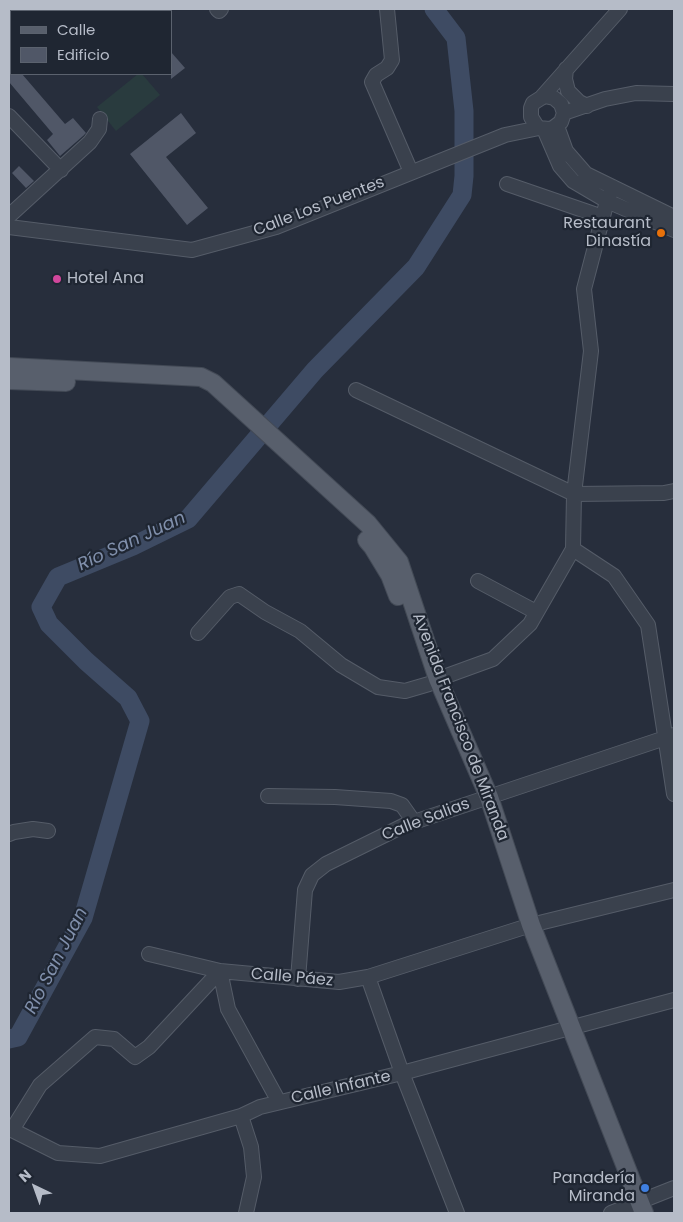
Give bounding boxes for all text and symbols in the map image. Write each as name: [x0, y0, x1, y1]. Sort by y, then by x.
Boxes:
legend: [10, 10, 172, 75]
text: Calle: [57, 19, 95, 40]
text: Edificio: [57, 44, 110, 65]
street label: Calle Los Puentes: [251, 173, 387, 241]
place label: Restaurant Dinastía: [563, 214, 651, 252]
marker: Restaurant Dinastía: [655, 227, 667, 239]
place label: Hotel Ana: [67, 269, 144, 289]
marker: Hotel Ana: [51, 273, 63, 285]
water label: Río San Juan: [75, 508, 189, 576]
street label: Avenida Francisco de Miranda: [408, 610, 512, 844]
street label: Calle Salias: [379, 794, 473, 846]
water label: Río San Juan: [21, 904, 93, 1018]
street label: Calle Páez: [250, 965, 334, 991]
street label: Calle Infante: [289, 1067, 393, 1109]
north arrow: [10, 1162, 60, 1212]
text: N: [14, 1165, 36, 1187]
place label: Panadería Miranda: [552, 1169, 635, 1207]
marker: Panadería Miranda: [639, 1182, 651, 1194]

